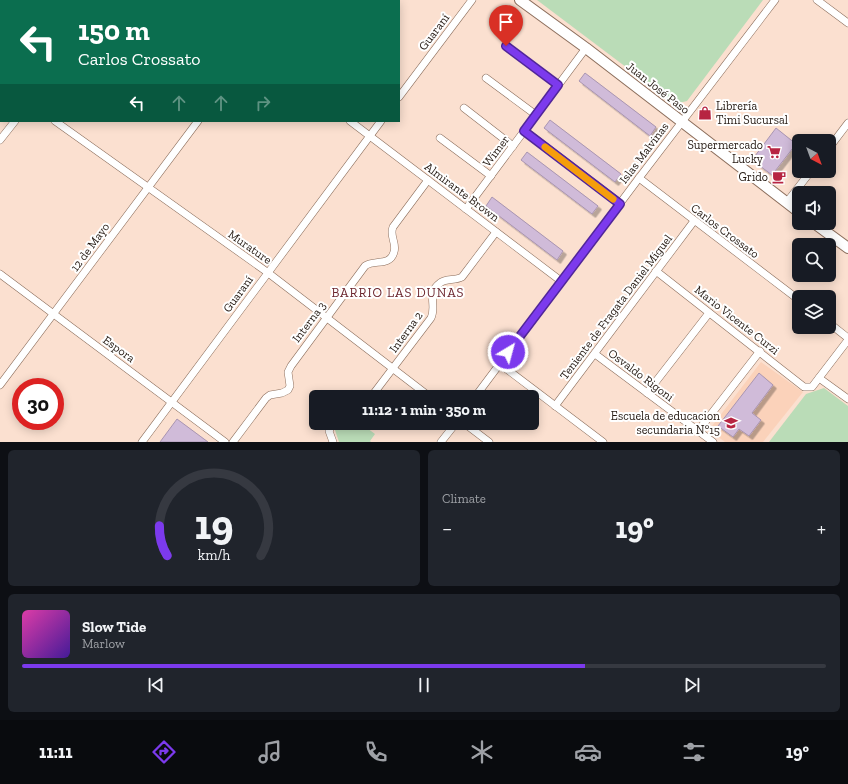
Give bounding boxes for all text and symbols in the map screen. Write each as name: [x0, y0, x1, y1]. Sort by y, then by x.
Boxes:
pin: [489, 5, 523, 46]
street label: Guaraní: [416, 11, 453, 53]
icon: arrive: [495, 11, 517, 33]
text: 150 m: [78, 14, 150, 47]
icon: left: [12, 16, 64, 68]
text: Carlos Crossato: [78, 48, 201, 70]
street label: Juan José Paso: [624, 59, 692, 117]
icon: left: [126, 92, 148, 114]
icon: ahead: [168, 92, 190, 114]
icon: ahead: [210, 92, 232, 114]
icon: right: [252, 92, 274, 114]
place label: Librería Timi Sucursal: [716, 99, 788, 127]
shop icon: Librería Timi Sucursal: [697, 105, 713, 121]
street label: Islas Malvinas: [617, 120, 671, 186]
street label: Wimer: [480, 133, 512, 169]
north arrow: [792, 134, 836, 178]
map controls: [792, 134, 836, 334]
place label: Supermercado Lucky: [687, 138, 764, 166]
supermarket icon: Supermercado Lucky: [766, 144, 782, 160]
street label: Almirante Brown: [422, 159, 502, 225]
cafe icon: Grido: [771, 169, 787, 185]
place label: Grido: [739, 170, 768, 184]
button: sound: [792, 186, 836, 230]
street label: Carlos Crossato: [688, 201, 762, 261]
street label: 12 de Mayo: [68, 220, 112, 274]
street label: Murature: [226, 227, 275, 267]
street label: Teniente de Fragata Daniel Miguel: [557, 232, 675, 382]
button: search: [792, 238, 836, 282]
street label: Guaraní: [220, 272, 256, 315]
street label: Mario Vicente Curzi: [692, 283, 783, 358]
district label: BARRIO LAS DUNAS: [332, 285, 465, 300]
button: layers: [792, 290, 836, 334]
street label: Interna 3: [289, 299, 329, 345]
street label: Interna 2: [386, 309, 426, 355]
position arrow: [487, 331, 529, 373]
street label: Espora: [100, 333, 138, 365]
street label: Osvaldo Rigoni: [606, 346, 677, 405]
speed limit sign: 30: [12, 378, 64, 430]
text: 11:12 · 1 min · 350 m: [362, 401, 486, 419]
place label: Escuela de educacion secundaria Nº15: [611, 409, 720, 437]
school or university icon: Escuela de educacion secundaria Nº15: [723, 415, 739, 431]
text: Climate: [442, 491, 486, 506]
text: 19: [194, 500, 234, 550]
text: 19°: [615, 510, 654, 546]
text: −: [442, 515, 452, 542]
text: +: [817, 515, 826, 542]
text: km/h: [198, 547, 230, 564]
text: Slow Tide: [82, 618, 146, 636]
text: Marlow: [82, 636, 125, 651]
icon: previous: [145, 674, 167, 696]
icon: pause: [413, 674, 435, 696]
icon: next: [681, 674, 703, 696]
icon: directions: [150, 738, 178, 766]
icon: music: [256, 738, 284, 766]
icon: phone: [362, 738, 390, 766]
icon: climate: [468, 738, 496, 766]
icon: car: [574, 738, 602, 766]
icon: filters: [680, 738, 708, 766]
text: 11:11: [39, 741, 73, 763]
text: 19°: [786, 741, 809, 763]

